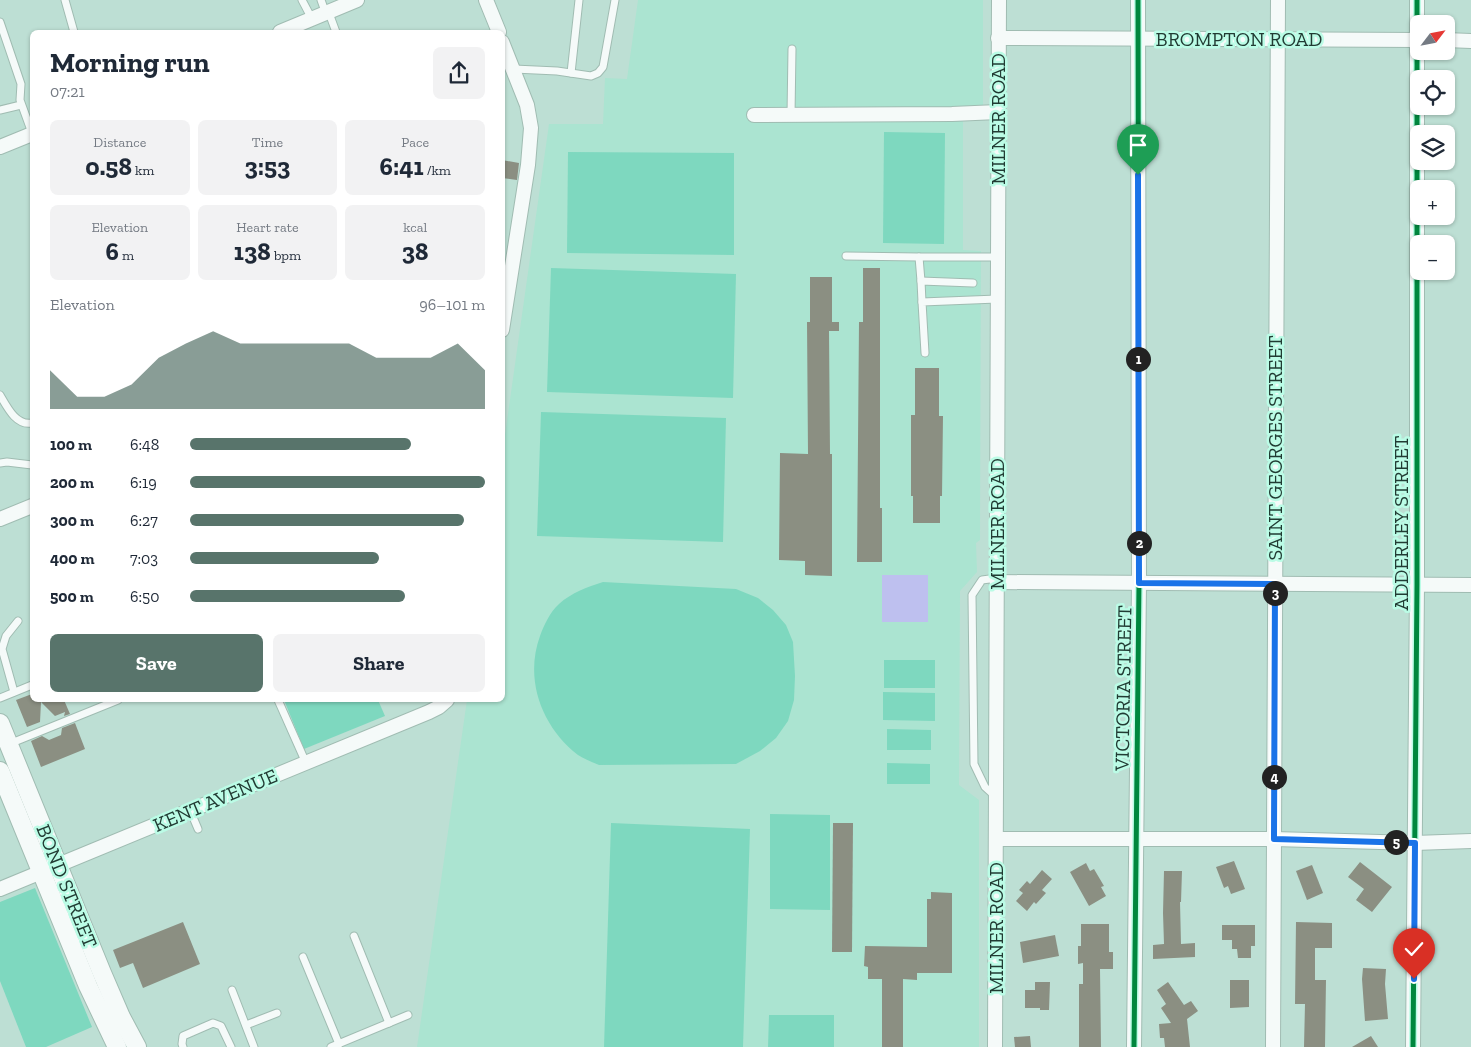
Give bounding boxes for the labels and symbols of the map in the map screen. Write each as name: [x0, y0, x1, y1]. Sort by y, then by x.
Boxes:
north arrow: [1410, 15, 1455, 60]
street label: BROMPTON ROAD: [1156, 27, 1322, 51]
street label: MILNER ROAD: [986, 53, 1010, 185]
pin: [1117, 124, 1159, 175]
street label: SAINT GEORGES STREET: [1263, 335, 1287, 561]
pin: 1: [1126, 346, 1150, 372]
street label: ADDERLEY STREET: [1389, 436, 1413, 610]
street label: MILNER ROAD: [985, 458, 1009, 590]
pin: 2: [1126, 530, 1152, 556]
pin: 3: [1262, 580, 1288, 606]
street label: VICTORIA STREET: [1110, 605, 1136, 772]
street label: KENT AVENUE: [149, 763, 281, 837]
pin: 4: [1262, 764, 1286, 790]
street label: BOND STREET: [31, 821, 103, 951]
pin: 5: [1384, 830, 1408, 854]
street label: MILNER ROAD: [984, 862, 1008, 994]
pin: [1393, 928, 1435, 979]

